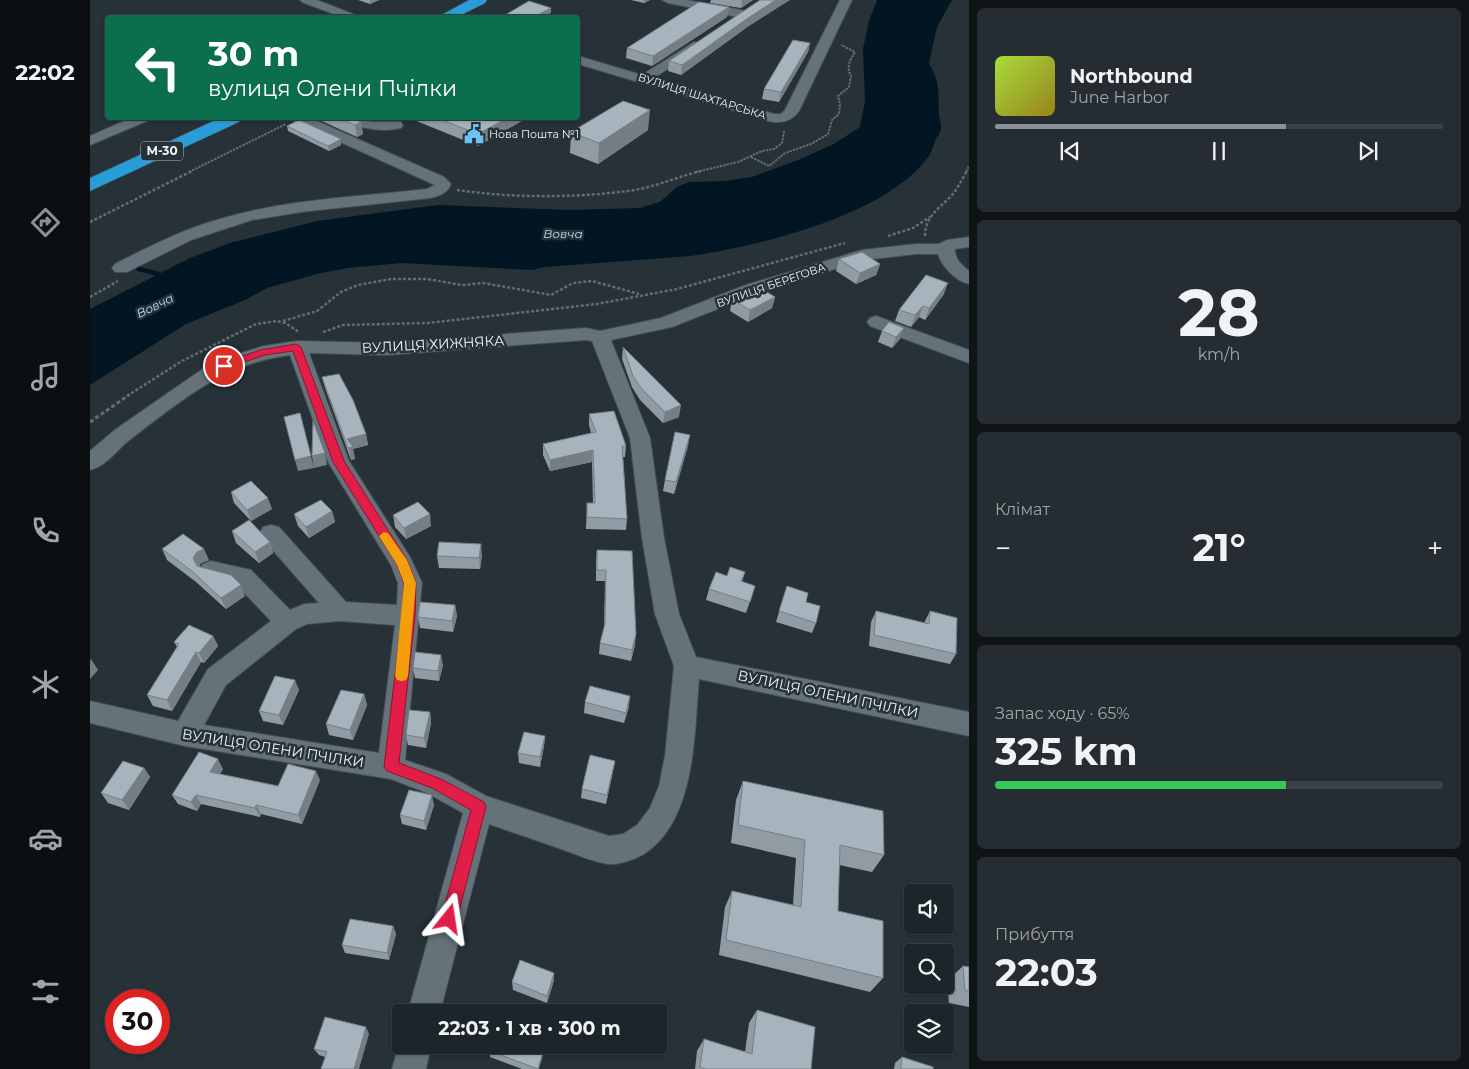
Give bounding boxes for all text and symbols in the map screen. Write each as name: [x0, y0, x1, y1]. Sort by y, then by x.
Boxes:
text: 30 m: [208, 32, 299, 75]
icon: left: [125, 35, 190, 100]
text: 22:02: [15, 59, 75, 86]
text: Northbound: [1070, 65, 1193, 88]
street label: ВУЛИЦЯ ШАХТАРСЬКА: [636, 70, 768, 122]
text: вулиця Олени Пчілки: [208, 75, 457, 102]
text: June Harbor: [1070, 88, 1169, 107]
public building icon: Нова Пошта №1: [463, 123, 485, 145]
place label: Нова Пошта №1: [489, 127, 579, 141]
icon: previous: [1056, 137, 1084, 165]
icon: pause: [1205, 137, 1233, 165]
icon: next: [1354, 137, 1382, 165]
road number: М-30: [141, 142, 183, 160]
icon: directions: [28, 205, 63, 240]
water label: Вовча: [543, 226, 583, 241]
street label: ВУЛИЦЯ БЕРЕГОВА: [715, 260, 828, 310]
text: 28: [1178, 273, 1260, 352]
water label: Вовча: [134, 290, 176, 321]
street label: ВУЛИЦЯ ХИЖНЯКА: [361, 331, 505, 357]
pin: [203, 345, 245, 387]
text: km/h: [1198, 345, 1240, 364]
icon: arrive: [210, 352, 238, 380]
icon: music: [28, 359, 63, 394]
text: Клімат: [995, 500, 1050, 519]
icon: phone: [28, 513, 63, 548]
text: 21°: [1192, 524, 1246, 571]
text: −: [995, 531, 1011, 565]
text: +: [1427, 531, 1443, 565]
street label: ВУЛИЦЯ ОЛЕНИ ПЧІЛКИ: [736, 666, 920, 722]
icon: climate: [28, 667, 63, 702]
text: Запас ходу · 65%: [995, 704, 1130, 723]
street label: ВУЛИЦЯ ОЛЕНИ ПЧІЛКИ: [181, 725, 365, 771]
text: 325 km: [995, 728, 1138, 775]
icon: car: [28, 821, 63, 856]
map controls: [904, 884, 954, 1054]
button: sound: [904, 884, 954, 934]
position arrow: [422, 892, 474, 944]
text: Прибуття: [995, 925, 1074, 944]
button: search: [904, 944, 954, 994]
text: 22:03: [995, 949, 1098, 996]
icon: filters: [28, 974, 63, 1009]
speed limit sign: 30: [105, 989, 170, 1054]
button: layers: [904, 1004, 954, 1054]
text: 22:03 · 1 хв · 300 m: [438, 1017, 621, 1040]

